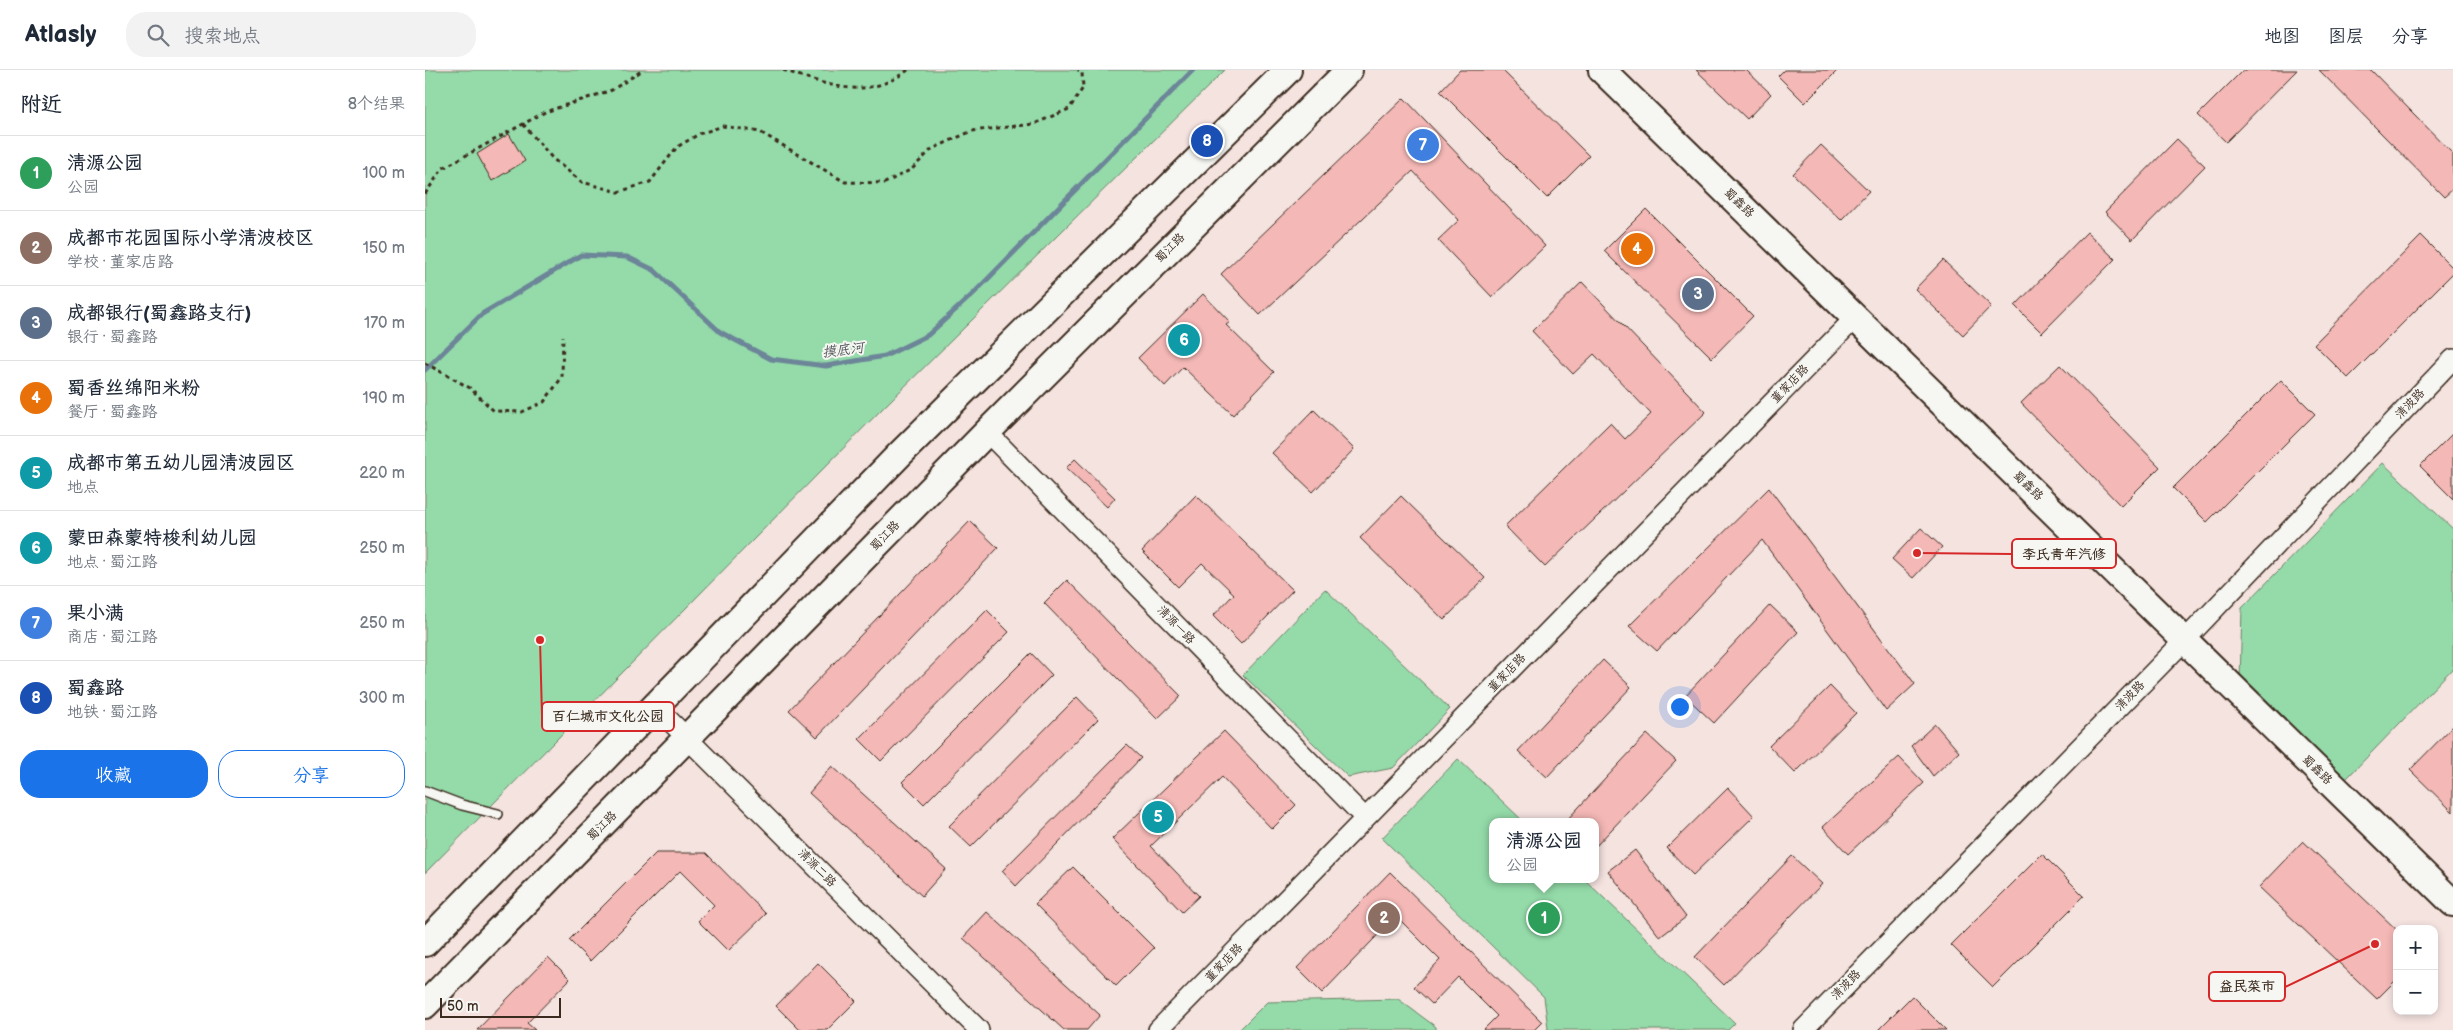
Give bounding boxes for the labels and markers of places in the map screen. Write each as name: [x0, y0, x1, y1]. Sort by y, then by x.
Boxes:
pin: 8: [1191, 122, 1223, 160]
pin: 7: [1407, 126, 1439, 164]
pin: 4: [1621, 230, 1653, 268]
pin: 3: [1682, 275, 1714, 313]
pin: 6: [1168, 321, 1200, 359]
callout: 李氏青年汽修: [2012, 539, 2116, 568]
callout: 百仁城市文化公园: [542, 702, 674, 731]
pin: 5: [1142, 798, 1174, 836]
pin: 2: [1368, 899, 1400, 937]
pin: 1: [1528, 899, 1560, 937]
callout: 益民菜市: [2209, 972, 2285, 1001]

